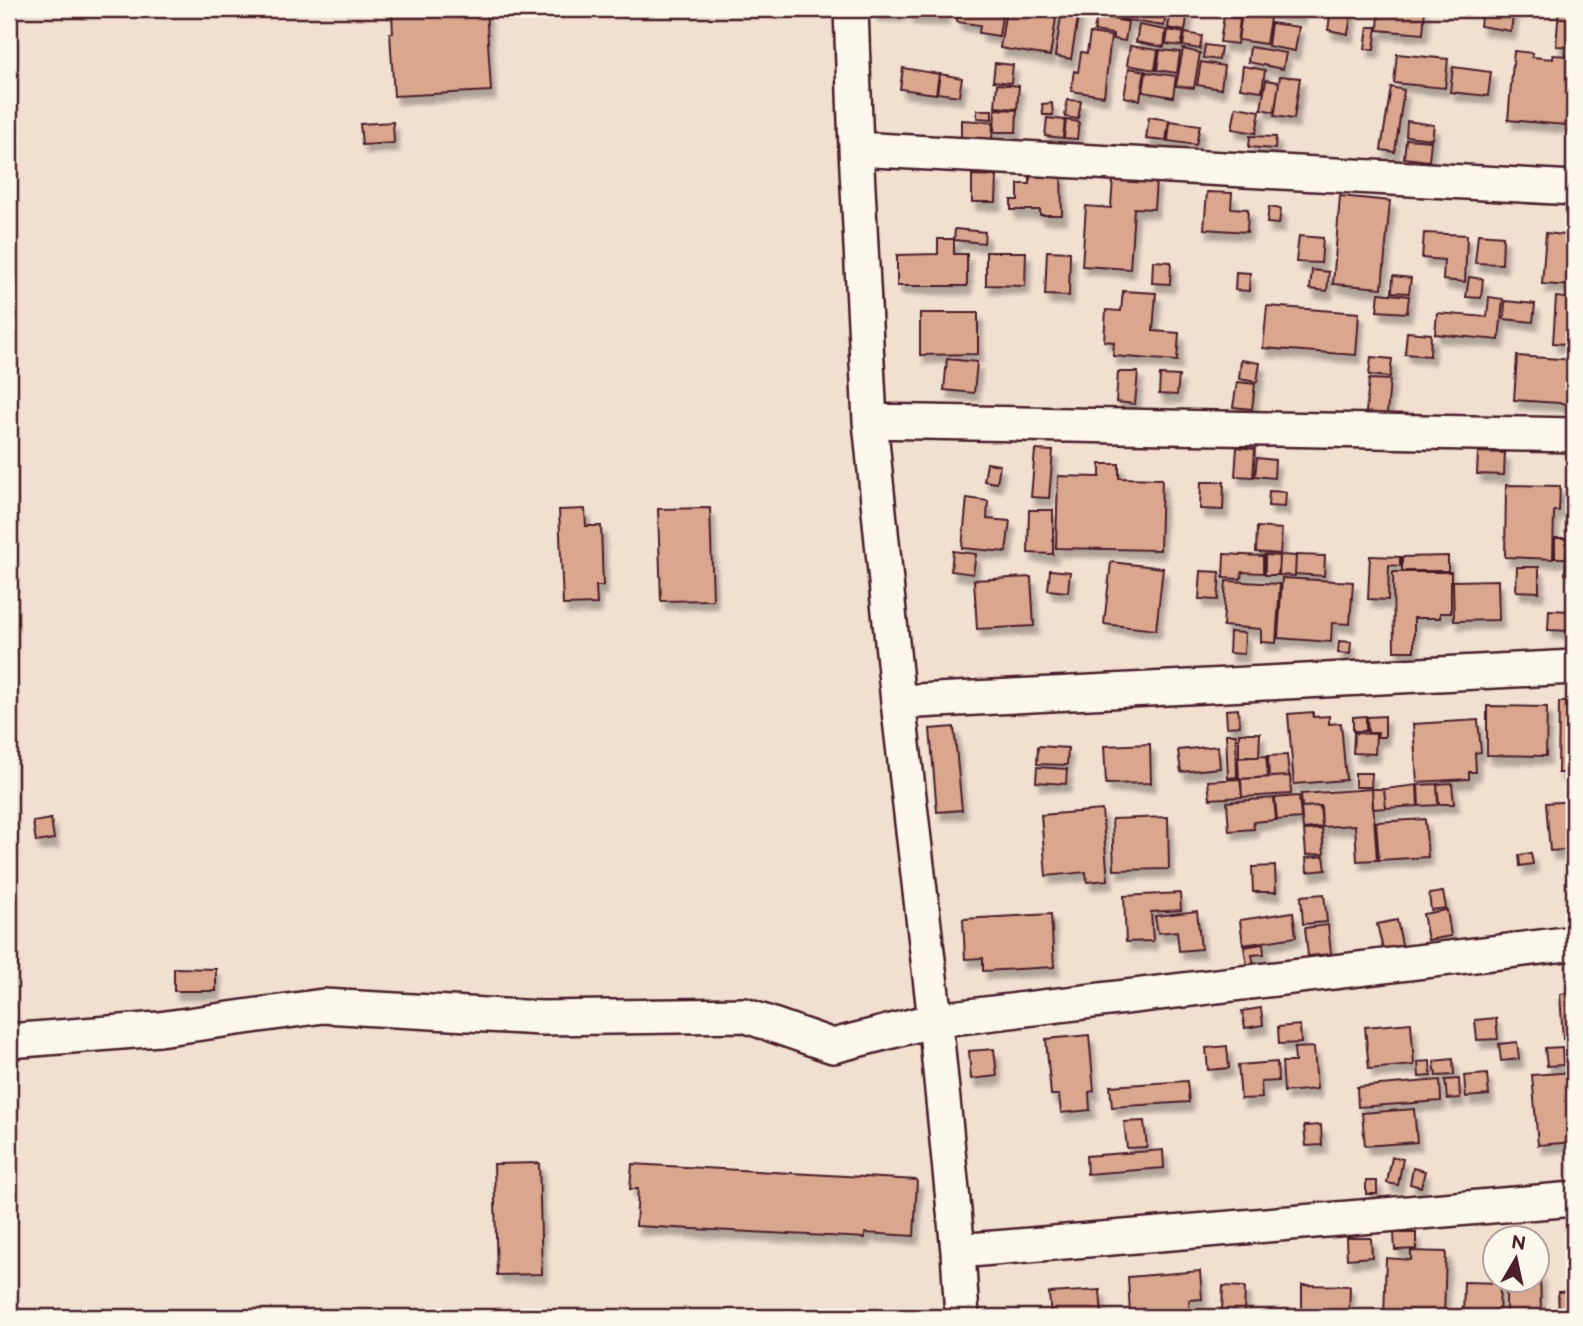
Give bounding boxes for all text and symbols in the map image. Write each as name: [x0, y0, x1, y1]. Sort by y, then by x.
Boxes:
north arrow: [1482, 1224, 1552, 1294]
text: N: [1510, 1231, 1527, 1256]

